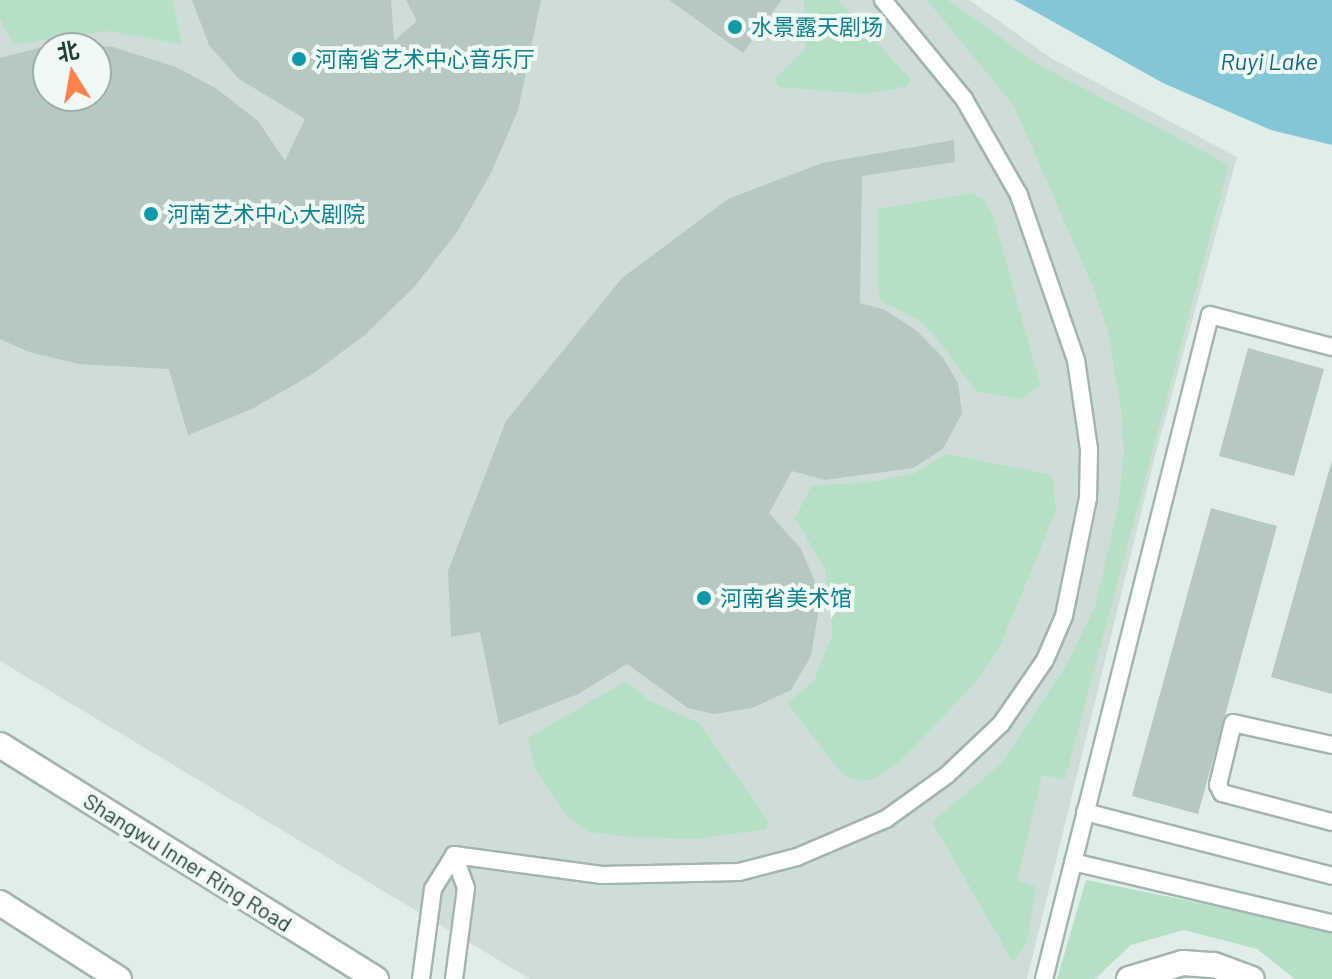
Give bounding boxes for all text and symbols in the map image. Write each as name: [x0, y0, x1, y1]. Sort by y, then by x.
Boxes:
place label: 水景露天剧场: [751, 14, 883, 40]
marker: 水景露天剧场: [726, 18, 744, 36]
north arrow: [32, 32, 112, 112]
text: 北: [55, 36, 81, 65]
place label: 河南省艺术中心音乐厅: [315, 46, 535, 72]
water label: Ruyi Lake: [1220, 47, 1318, 75]
marker: 河南省艺术中心音乐厅: [290, 50, 308, 68]
place label: 河南艺术中心大剧院: [167, 201, 365, 227]
marker: 河南艺术中心大剧院: [142, 205, 160, 223]
place label: 河南省美术馆: [720, 585, 852, 611]
marker: 河南省美术馆: [695, 589, 713, 607]
street label: Shangwu Inner Ring Road: [79, 787, 297, 937]

